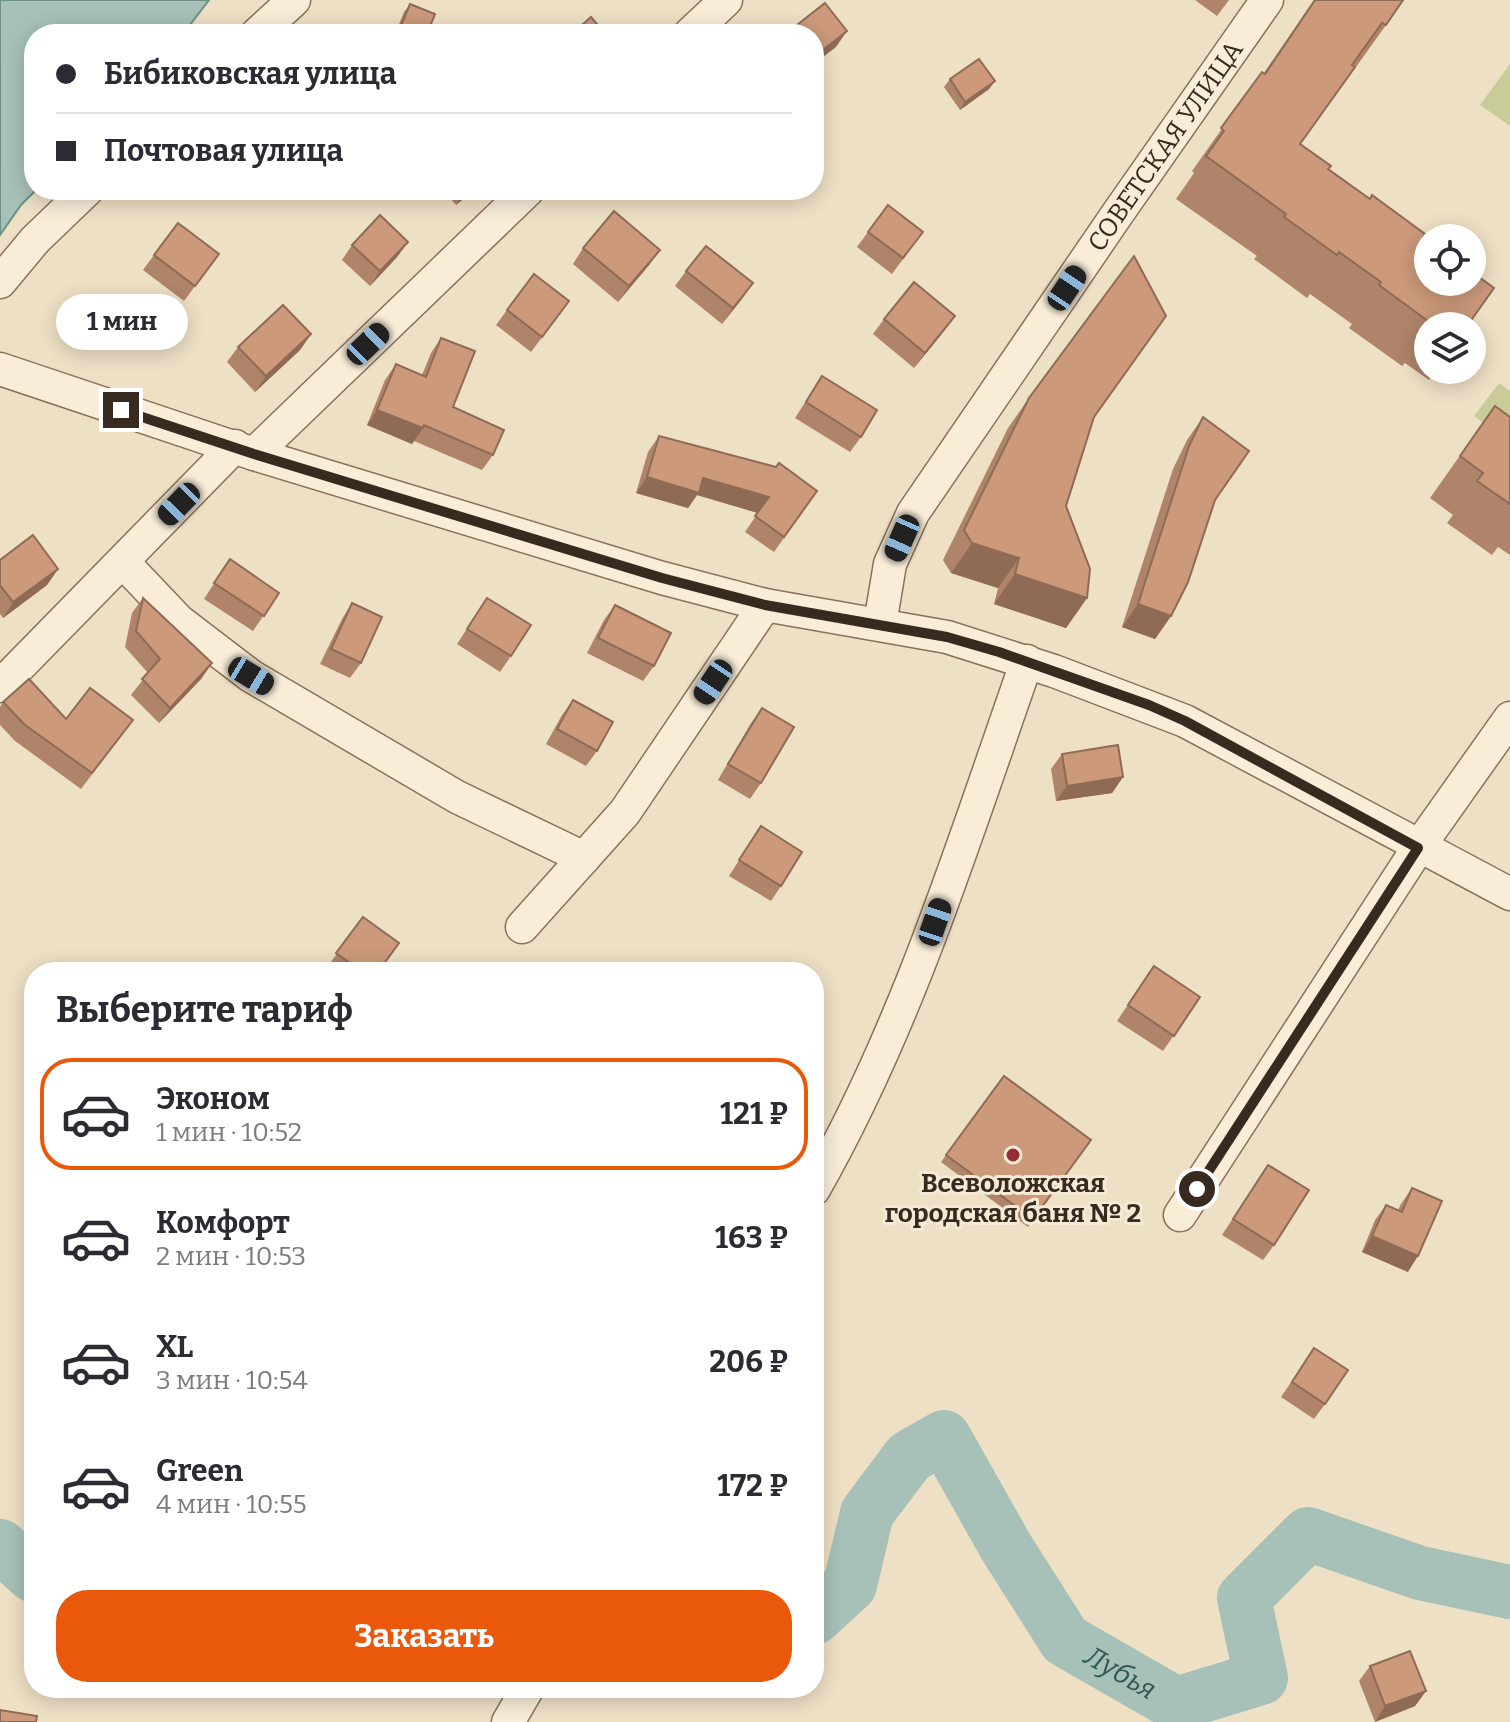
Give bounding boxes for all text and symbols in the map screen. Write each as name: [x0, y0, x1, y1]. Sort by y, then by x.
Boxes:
street label: СОВЕТСКАЯ УЛИЦА: [1081, 34, 1249, 257]
text: Бибиковская улица: [104, 56, 397, 92]
text: Почтовая улица: [104, 133, 343, 169]
map controls: [1414, 224, 1486, 384]
button: locate: [1414, 224, 1486, 296]
car: [1044, 261, 1090, 315]
callout: 1 мин: [55, 294, 187, 350]
text: 1 мин: [87, 306, 157, 337]
button: layers: [1414, 312, 1486, 384]
car: [342, 319, 394, 369]
route end: [103, 392, 139, 428]
car: [154, 478, 204, 530]
car: [881, 511, 923, 565]
car: [224, 653, 278, 699]
car: [690, 655, 736, 709]
car: [916, 895, 954, 949]
text: Выберите тариф: [56, 988, 353, 1032]
icon: car: [60, 1078, 132, 1150]
text: Эконом: [156, 1081, 270, 1117]
text: 121 ₽: [720, 1096, 788, 1132]
text: 1 мин · 10:52: [156, 1117, 302, 1148]
marker: Всеволожская городская баня № 2: [1004, 1146, 1022, 1164]
place label: Всеволожская городская баня № 2: [885, 1168, 1141, 1229]
route start: [1179, 1171, 1215, 1207]
icon: car: [60, 1202, 132, 1274]
text: Комфорт: [156, 1205, 290, 1241]
text: 163 ₽: [715, 1220, 788, 1256]
text: 2 мин · 10:53: [156, 1241, 306, 1272]
icon: car: [60, 1326, 132, 1398]
text: XL: [156, 1329, 193, 1365]
text: 206 ₽: [709, 1344, 788, 1380]
text: 3 мин · 10:54: [156, 1365, 308, 1396]
icon: car: [60, 1450, 132, 1522]
text: Green: [156, 1453, 243, 1489]
text: 172 ₽: [717, 1468, 788, 1504]
text: 4 мин · 10:55: [156, 1489, 307, 1520]
button: Заказать: [56, 1590, 792, 1682]
water label: Лубья: [1078, 1638, 1163, 1706]

